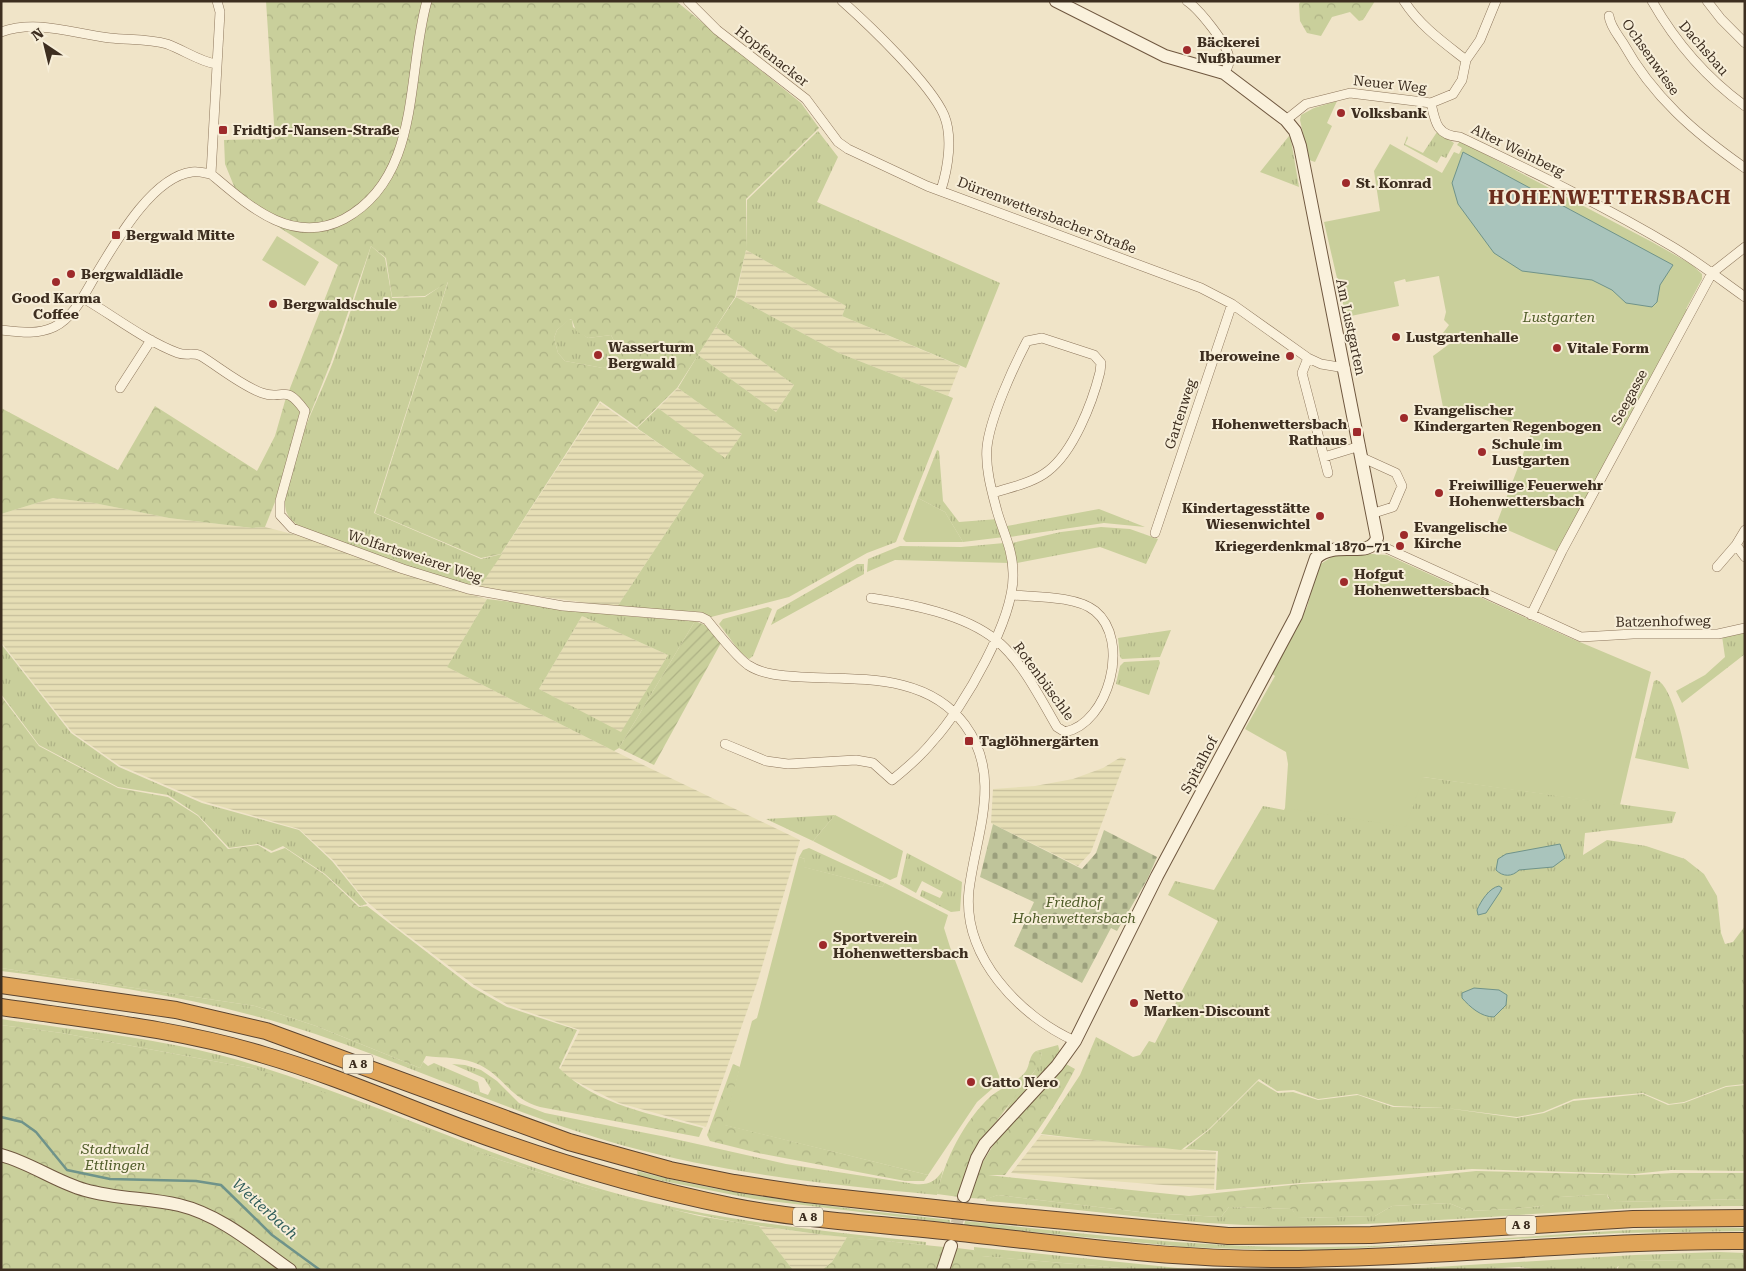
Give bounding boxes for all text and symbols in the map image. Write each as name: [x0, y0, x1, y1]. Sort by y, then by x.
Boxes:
street label: Ochsenwiese: [1619, 16, 1683, 98]
street label: Dachsbau: [1676, 17, 1732, 79]
north arrow: [20, 20, 70, 70]
street label: Hopfenacker: [732, 22, 812, 90]
text: N: [29, 25, 47, 44]
place label: Bäckerei Nußbaumer: [1197, 34, 1282, 66]
marker: Bäckerei Nußbaumer: [1181, 44, 1193, 56]
street label: Neuer Weg: [1353, 72, 1428, 96]
place label: Volksbank: [1351, 105, 1428, 121]
marker: Volksbank: [1335, 107, 1347, 119]
street label: Alter Weinberg: [1469, 121, 1567, 179]
place label: Fridtjof-Nansen-Straße: [233, 122, 400, 138]
marker: Fridtjof-Nansen-Straße: [217, 124, 229, 136]
street label: Dürrenwettersbacher Straße: [955, 173, 1139, 257]
place label: St. Konrad: [1356, 175, 1432, 191]
marker: St. Konrad: [1340, 177, 1352, 189]
district label: HOHENWETTERSBACH: [1489, 186, 1731, 209]
place label: Bergwald Mitte: [126, 227, 235, 243]
marker: Bergwald Mitte: [110, 229, 122, 241]
place label: Bergwaldlädle: [81, 266, 183, 282]
marker: Bergwaldlädle: [65, 268, 77, 280]
marker: Good Karma Coffee: [50, 276, 62, 288]
street label: Am Lustgarten: [1333, 277, 1369, 377]
place label: Good Karma Coffee: [11, 290, 101, 322]
place label: Bergwaldschule: [283, 296, 397, 312]
marker: Bergwaldschule: [267, 298, 279, 310]
park label: Lustgarten: [1522, 309, 1596, 325]
place label: Lustgartenhalle: [1406, 329, 1518, 345]
marker: Lustgartenhalle: [1390, 331, 1402, 343]
place label: Wasserturm Bergwald: [608, 339, 695, 371]
place label: Vitale Form: [1567, 340, 1649, 356]
marker: Vitale Form: [1551, 342, 1563, 354]
place label: Iberoweine: [1200, 348, 1280, 364]
marker: Wasserturm Bergwald: [592, 349, 604, 361]
marker: Iberoweine: [1284, 350, 1296, 362]
street label: Seegasse: [1608, 366, 1650, 427]
street label: Gartenweg: [1161, 377, 1199, 451]
place label: Evangelischer Kindergarten Regenbogen: [1414, 402, 1602, 434]
marker: Evangelischer Kindergarten Regenbogen: [1398, 412, 1410, 424]
place label: Hohenwettersbach Rathaus: [1212, 416, 1348, 448]
marker: Hohenwettersbach Rathaus: [1351, 426, 1363, 438]
place label: Schule im Lustgarten: [1492, 436, 1570, 468]
marker: Schule im Lustgarten: [1476, 446, 1488, 458]
place label: Freiwillige Feuerwehr Hohenwettersbach: [1449, 477, 1604, 509]
marker: Freiwillige Feuerwehr Hohenwettersbach: [1433, 487, 1445, 499]
place label: Kindertagesstätte Wiesenwichtel: [1182, 500, 1310, 532]
marker: Kindertagesstätte Wiesenwichtel: [1314, 510, 1326, 522]
place label: Evangelische Kirche: [1414, 519, 1507, 551]
street label: Wolfartsweierer Weg: [346, 527, 484, 585]
marker: Evangelische Kirche: [1398, 529, 1410, 541]
place label: Kriegerdenkmal 1870–71: [1215, 538, 1390, 554]
marker: Kriegerdenkmal 1870–71: [1394, 540, 1406, 552]
place label: Hofgut Hohenwettersbach: [1354, 566, 1490, 598]
marker: Hofgut Hohenwettersbach: [1338, 576, 1350, 588]
street label: Batzenhofweg: [1615, 612, 1711, 630]
street label: Rotenbüschle: [1010, 639, 1078, 723]
place label: Taglöhnergärten: [979, 733, 1099, 749]
street label: Spitalhof: [1177, 733, 1221, 796]
marker: Taglöhnergärten: [963, 735, 975, 747]
park label: Friedhof Hohenwettersbach: [1011, 894, 1136, 926]
place label: Sportverein Hohenwettersbach: [833, 929, 969, 961]
marker: Sportverein Hohenwettersbach: [817, 939, 829, 951]
place label: Netto Marken-Discount: [1144, 987, 1270, 1019]
marker: Netto Marken-Discount: [1128, 997, 1140, 1009]
road number: A 8: [343, 1054, 373, 1074]
place label: Gatto Nero: [981, 1074, 1058, 1090]
marker: Gatto Nero: [965, 1076, 977, 1088]
park label: Stadtwald Ettlingen: [80, 1141, 149, 1173]
water label: Wetterbach: [229, 1175, 301, 1243]
road number: A 8: [793, 1208, 823, 1226]
road number: A 8: [1506, 1216, 1536, 1234]

